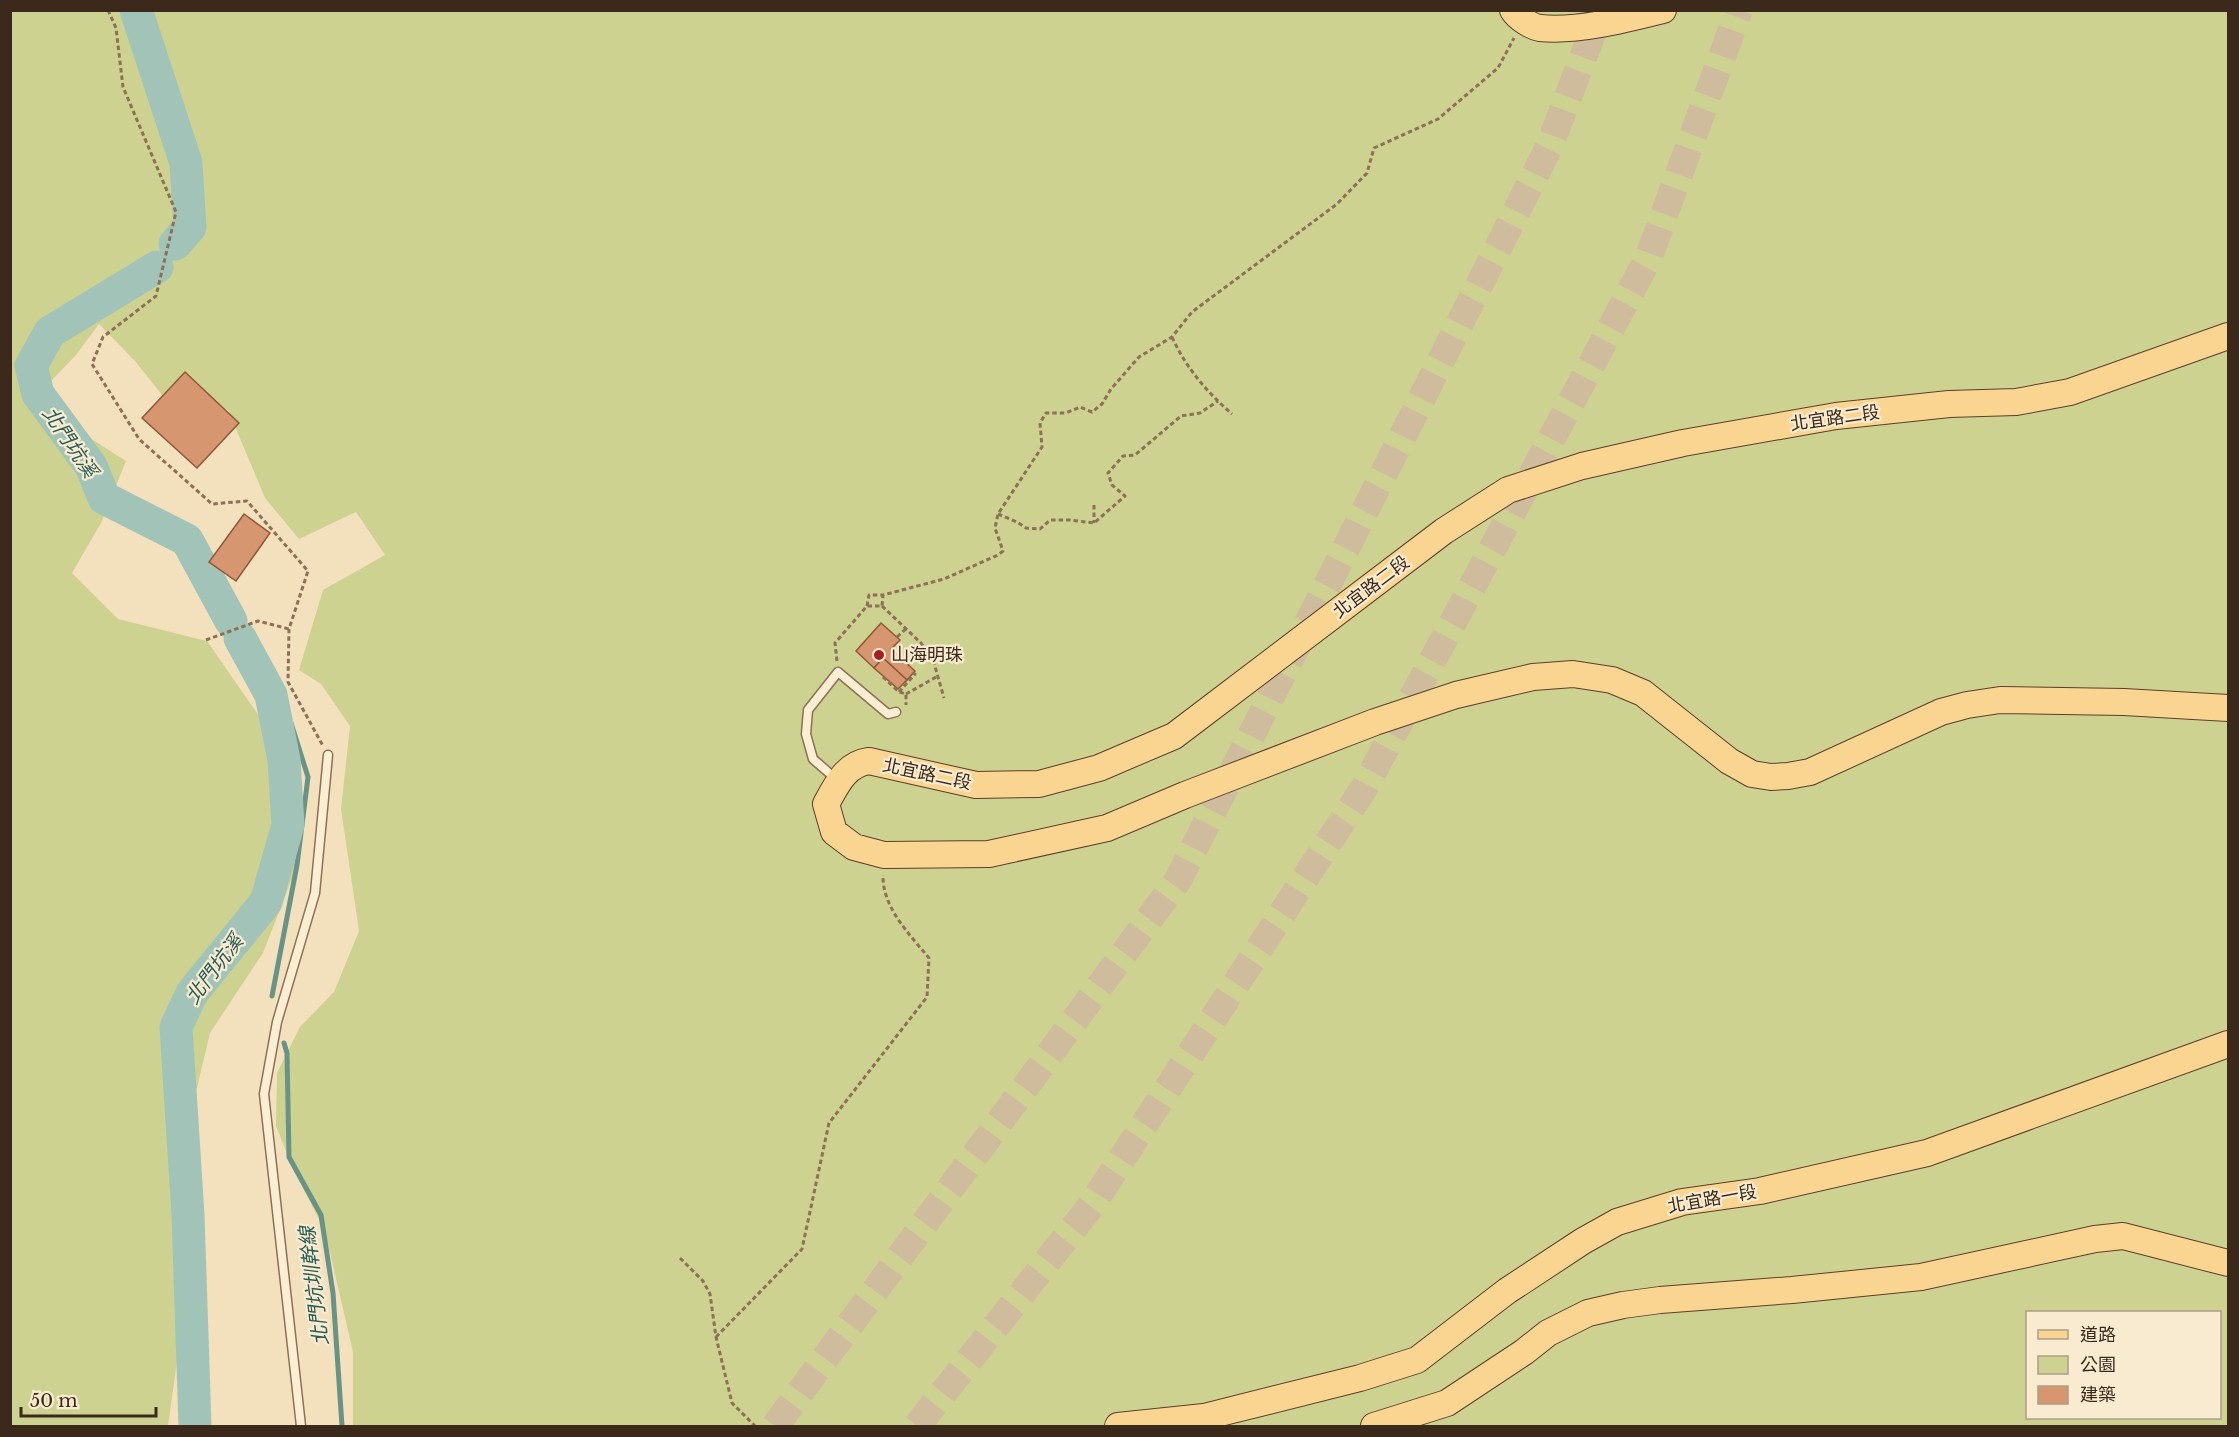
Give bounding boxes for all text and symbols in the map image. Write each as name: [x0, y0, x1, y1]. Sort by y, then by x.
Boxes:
street label: 北宜路二段: [1789, 401, 1881, 435]
water label: 北門坑溪: [38, 402, 104, 484]
street label: 北宜路二段: [1328, 551, 1414, 623]
place label: 山海明珠: [891, 644, 963, 666]
marker: 山海明珠: [872, 648, 886, 662]
street label: 北宜路二段: [881, 754, 973, 794]
water label: 北門坑溪: [180, 927, 249, 1008]
street label: 北宜路一段: [1666, 1180, 1758, 1218]
water label: 北門坑圳幹線: [295, 1223, 333, 1347]
legend: [2026, 1311, 2221, 1419]
text: 道路: [2080, 1324, 2116, 1346]
text: 公園: [2080, 1354, 2116, 1376]
scale bar: [21, 1380, 156, 1418]
text: 建築: [2080, 1384, 2116, 1406]
text: 50 m: [30, 1390, 78, 1412]

